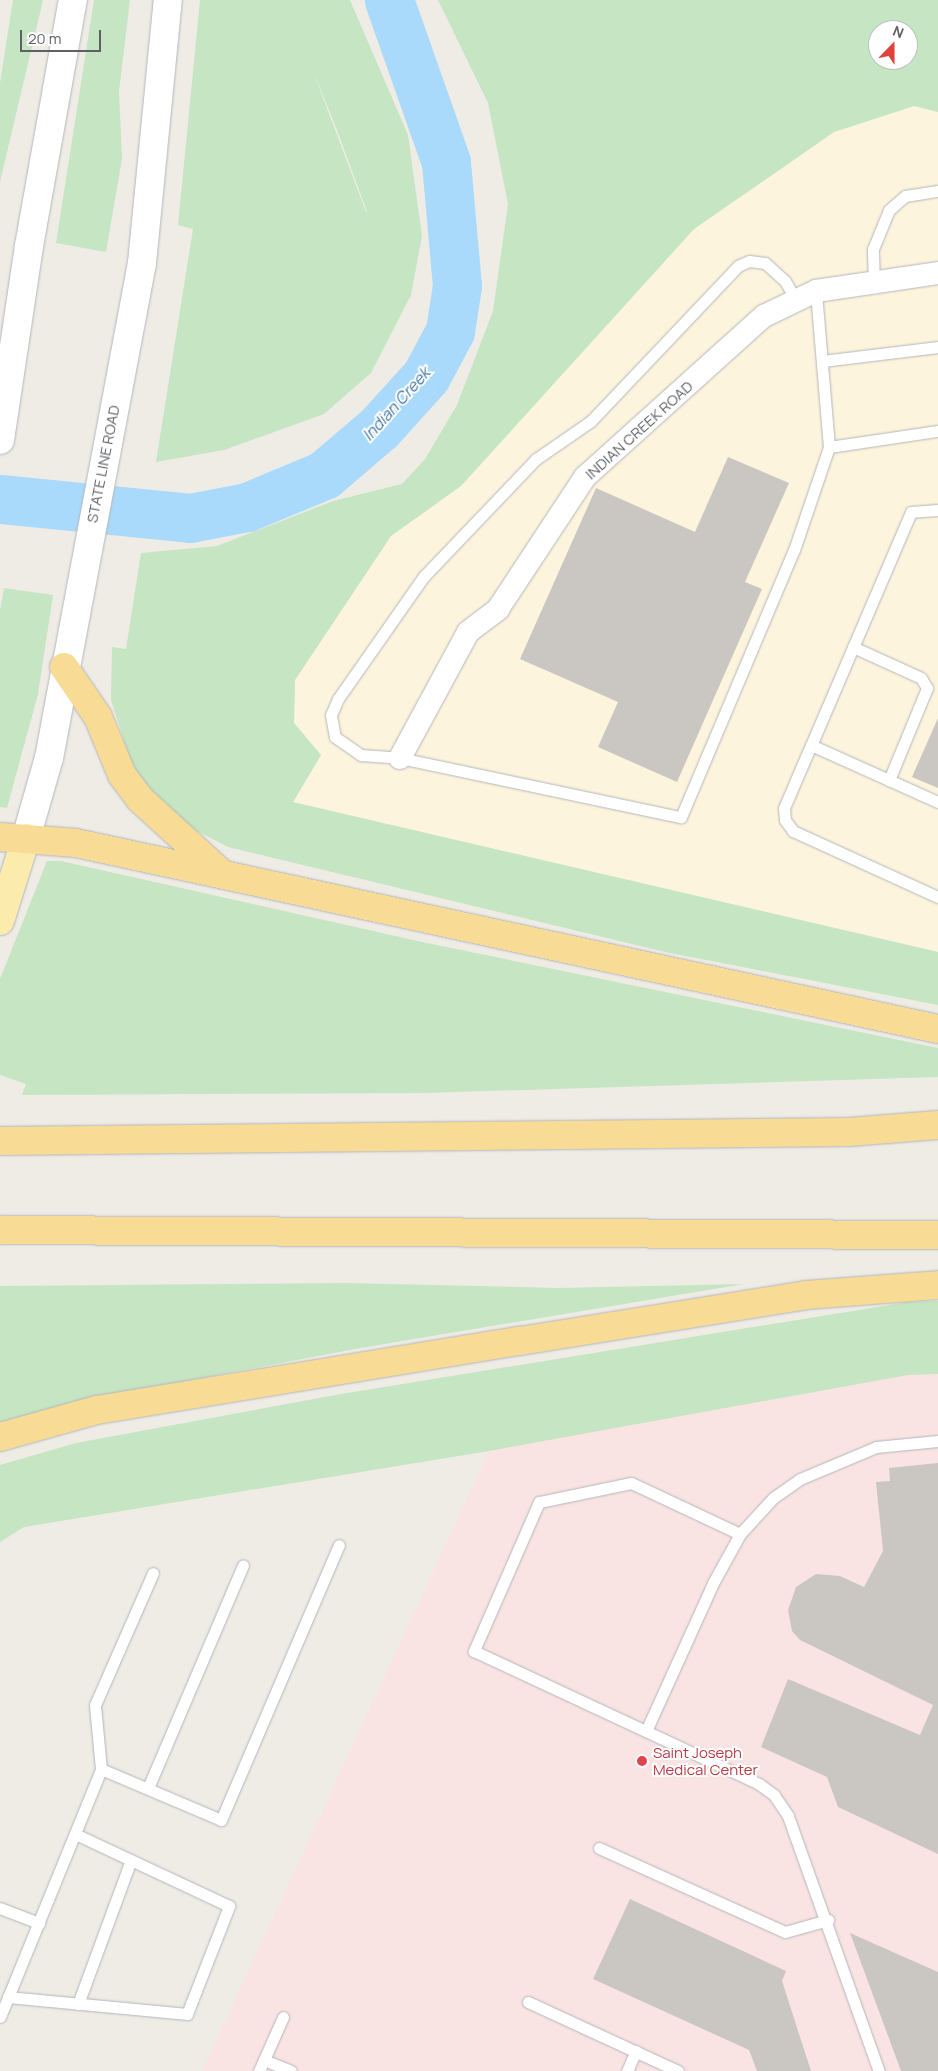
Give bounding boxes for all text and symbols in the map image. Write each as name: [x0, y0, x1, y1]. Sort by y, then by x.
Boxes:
scale bar: [22, 20, 104, 52]
north arrow: [868, 20, 918, 70]
text: N: [890, 21, 907, 42]
text: 20 m: [28, 28, 61, 49]
water label: Indian Creek: [358, 364, 434, 444]
street label: INDIAN CREEK ROAD: [581, 377, 697, 483]
street label: STATE LINE ROAD: [83, 404, 123, 524]
place label: Saint Joseph Medical Center: [653, 1743, 758, 1778]
marker: Saint Joseph Medical Center: [635, 1754, 649, 1768]

